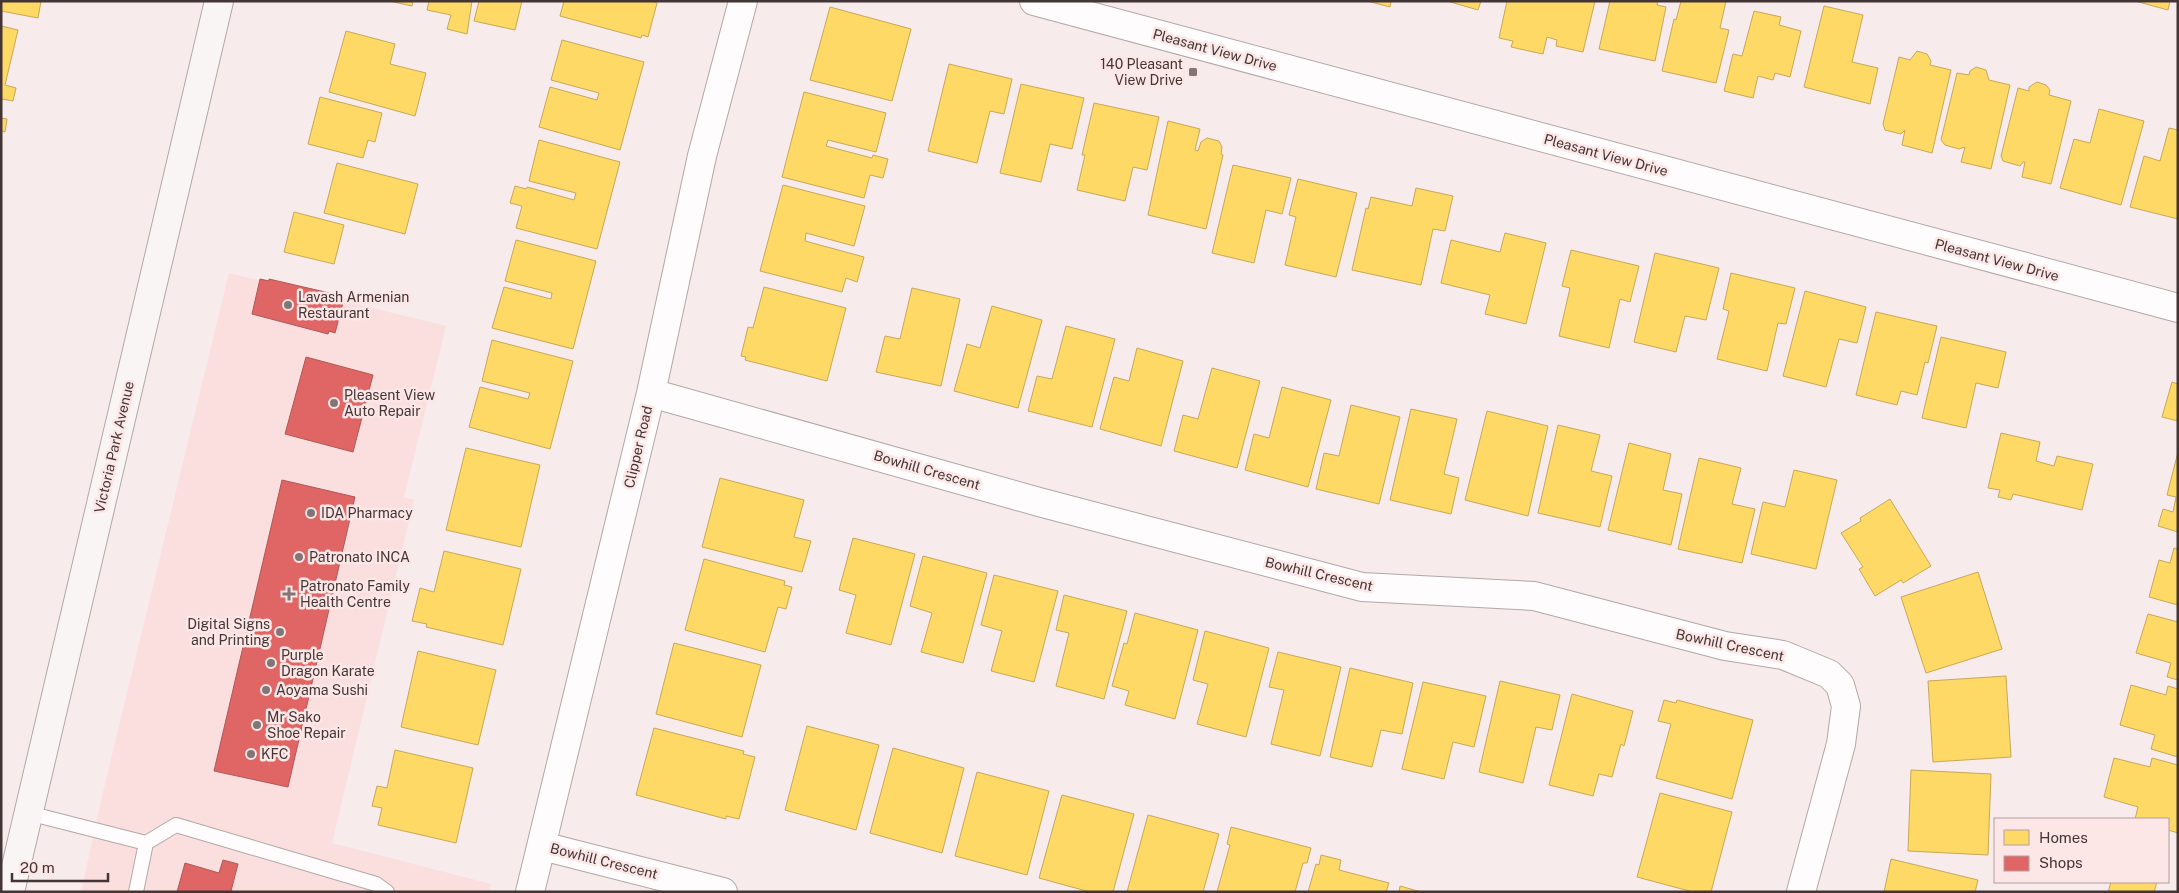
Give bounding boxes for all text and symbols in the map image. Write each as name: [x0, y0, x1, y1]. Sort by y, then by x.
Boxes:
street label: Pleasant View Drive: [1151, 26, 1279, 74]
place label: 140 Pleasant View Drive: [1100, 56, 1183, 88]
marker: 140 Pleasant View Drive: [1187, 66, 1199, 78]
street label: Pleasant View Drive: [1542, 131, 1670, 179]
street label: Pleasant View Drive: [1933, 236, 2061, 284]
place label: Lavash Armenian Restaurant: [298, 289, 409, 321]
marker: Lavash Armenian Restaurant: [282, 299, 294, 311]
street label: Victoria Park Avenue: [91, 379, 137, 514]
place label: Pleasent View Auto Repair: [344, 387, 435, 419]
marker: Pleasent View Auto Repair: [328, 397, 340, 409]
street label: Clipper Road: [621, 404, 655, 490]
street label: Bowhill Crescent: [872, 447, 982, 493]
place label: IDA Pharmacy: [321, 505, 413, 521]
marker: IDA Pharmacy: [305, 507, 317, 519]
place label: Patronato INCA: [309, 549, 410, 565]
marker: Patronato INCA: [293, 551, 305, 563]
street label: Bowhill Crescent: [1264, 554, 1374, 594]
place label: Patronato Family Health Centre: [300, 578, 410, 610]
marker: Patronato Family Health Centre: [282, 587, 296, 601]
place label: Digital Signs and Printing: [187, 616, 270, 648]
marker: Digital Signs and Printing: [274, 626, 286, 638]
street label: Bowhill Crescent: [1674, 626, 1786, 664]
place label: Purple Dragon Karate: [281, 647, 375, 679]
marker: Purple Dragon Karate: [265, 657, 277, 669]
place label: Aoyama Sushi: [276, 682, 368, 698]
marker: Aoyama Sushi: [260, 684, 272, 696]
place label: Mr Sako Shoe Repair: [267, 709, 346, 741]
marker: Mr Sako Shoe Repair: [251, 719, 263, 731]
place label: KFC: [261, 746, 289, 762]
marker: KFC: [245, 748, 257, 760]
legend: [1994, 818, 2169, 883]
text: Homes: [2039, 829, 2088, 846]
street label: Bowhill Crescent: [549, 840, 659, 882]
scale bar: [12, 850, 109, 882]
text: Shops: [2039, 854, 2083, 871]
text: 20 m: [20, 859, 55, 876]

